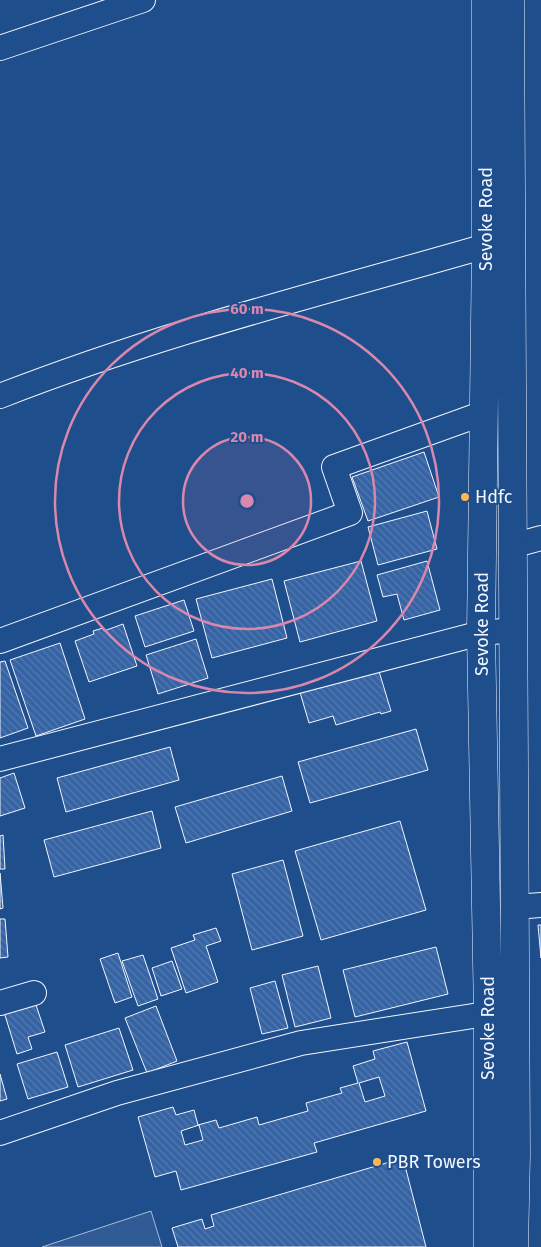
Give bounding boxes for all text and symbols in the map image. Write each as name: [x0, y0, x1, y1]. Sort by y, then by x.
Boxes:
street label: Sevoke Road: [475, 167, 497, 271]
text: 60 m: [230, 300, 264, 318]
text: 40 m: [230, 364, 264, 382]
text: 20 m: [231, 428, 263, 446]
place label: Hdfc: [475, 486, 513, 508]
marker: Hdfc: [459, 491, 471, 503]
centre of rings: [238, 492, 256, 510]
street label: Sevoke Road: [471, 572, 493, 676]
street label: Sevoke Road: [477, 976, 499, 1080]
place label: PBR Towers: [387, 1151, 481, 1173]
marker: PBR Towers: [371, 1156, 383, 1168]

